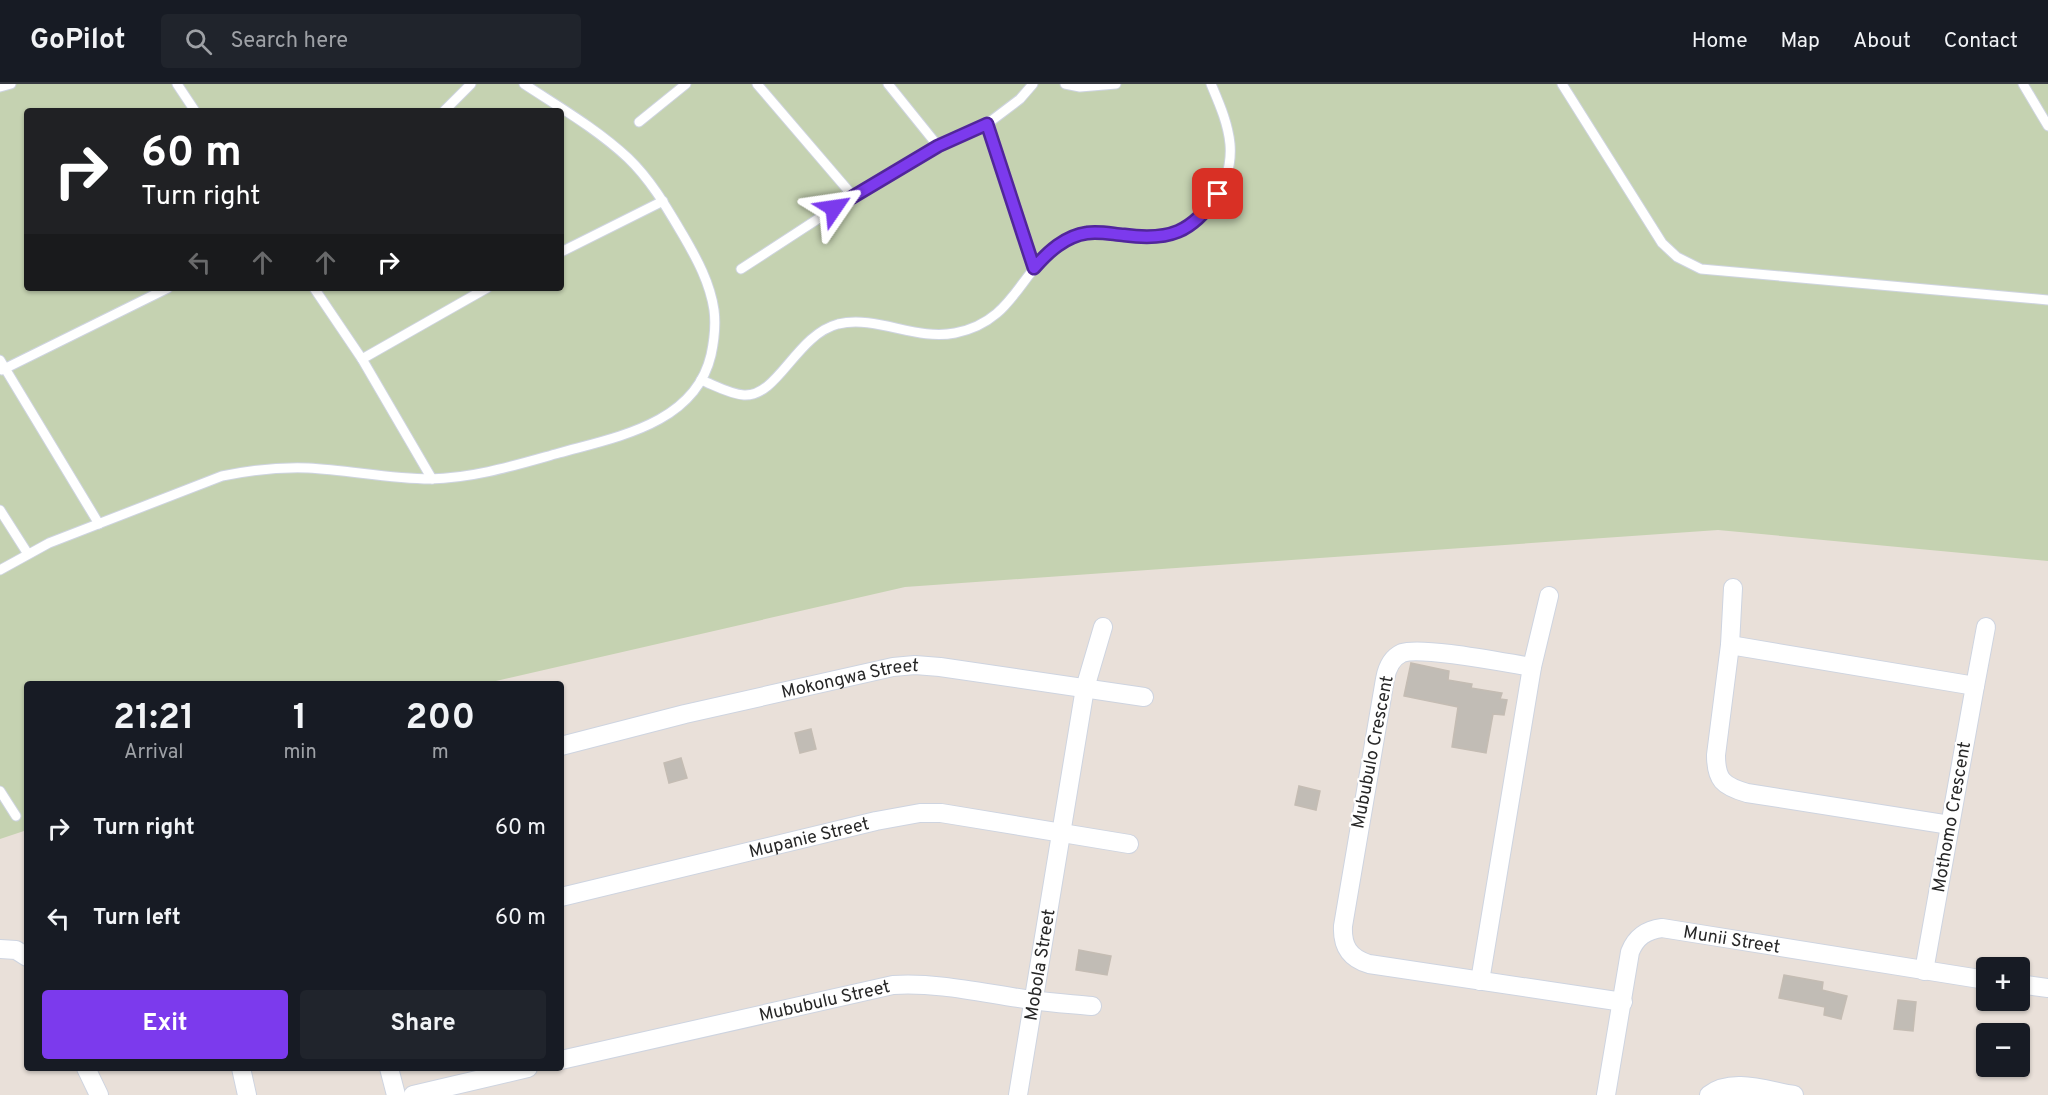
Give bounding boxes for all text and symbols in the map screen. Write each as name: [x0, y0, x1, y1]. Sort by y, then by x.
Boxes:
search box: [161, 14, 581, 68]
text: GoPilot: [30, 23, 125, 59]
icon: search: [182, 25, 215, 58]
text: Search here: [230, 28, 348, 55]
text: Home: [1692, 28, 1748, 55]
text: Map: [1781, 28, 1820, 55]
text: About: [1853, 28, 1911, 55]
text: Contact: [1944, 28, 2018, 55]
text: 60 m: [141, 128, 242, 181]
icon: right: [42, 132, 120, 210]
pin: [1192, 168, 1243, 219]
position arrow: [802, 176, 866, 240]
icon: arrive: [1201, 177, 1234, 210]
text: Turn right: [141, 180, 260, 214]
icon: left: [183, 246, 216, 279]
icon: ahead: [246, 246, 279, 279]
icon: ahead: [309, 246, 342, 279]
icon: right: [372, 246, 405, 279]
street label: Mokongwa Street: [779, 655, 919, 705]
street label: Mububulo Crescent: [1347, 674, 1400, 831]
text: 21:21: [113, 696, 194, 742]
text: 1: [293, 696, 307, 742]
text: 200: [406, 696, 475, 742]
text: Arrival: [124, 740, 184, 766]
text: min: [283, 740, 317, 766]
text: m: [432, 740, 449, 766]
street label: Mothomo Crescent: [1928, 740, 1977, 894]
icon: right: [42, 812, 75, 845]
street label: Mupanie Street: [747, 813, 872, 864]
text: Turn right: [93, 815, 195, 842]
text: 60 m: [495, 815, 546, 842]
icon: left: [42, 902, 75, 935]
text: Turn left: [93, 905, 181, 932]
text: 60 m: [495, 905, 546, 932]
street label: Mobola Street: [1020, 907, 1061, 1023]
street label: Munii Street: [1681, 922, 1782, 960]
map controls: [1976, 957, 2030, 1077]
button: +: [1976, 957, 2030, 1011]
street label: Mububulu Street: [757, 976, 893, 1028]
button: Exit: [42, 990, 288, 1059]
button: Share: [300, 990, 546, 1059]
button: −: [1976, 1023, 2030, 1077]

